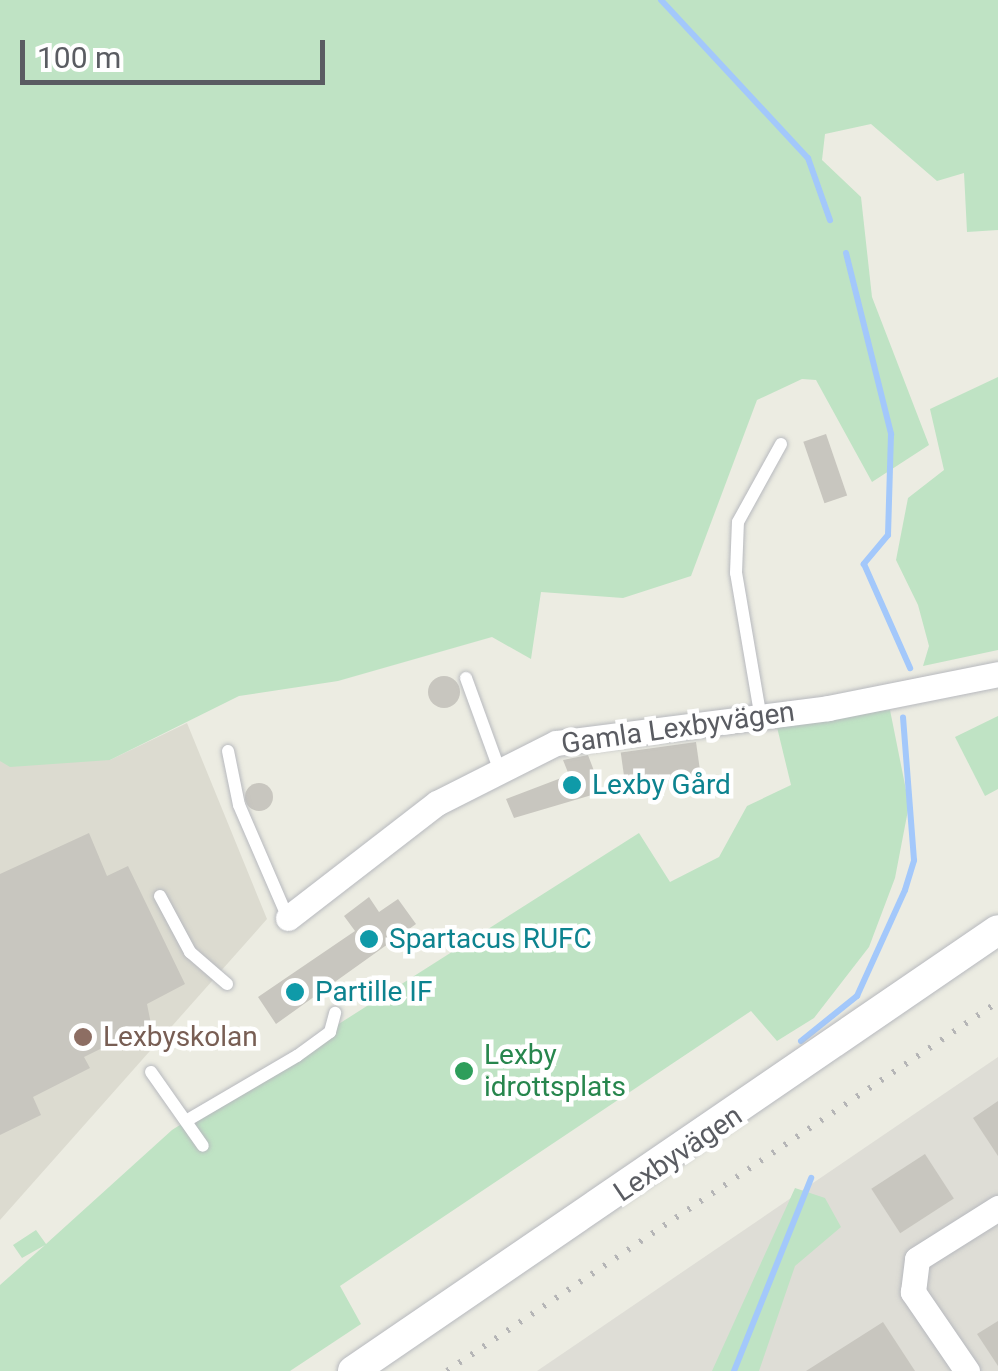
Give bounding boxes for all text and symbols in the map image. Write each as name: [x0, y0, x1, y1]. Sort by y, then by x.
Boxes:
scale bar: [25, 20, 330, 82]
text: 100 m: [37, 40, 121, 75]
street label: Gamla Lexbyvägen: [559, 695, 797, 761]
place label: Lexby Gård: [592, 768, 731, 802]
marker: Lexby Gård: [561, 774, 583, 796]
place label: Spartacus RUFC: [389, 922, 592, 956]
marker: Spartacus RUFC: [358, 928, 380, 950]
place label: Partille IF: [315, 975, 432, 1009]
marker: Partille IF: [284, 981, 306, 1003]
place label: Lexbyskolan: [103, 1020, 258, 1054]
marker: Lexbyskolan: [72, 1026, 94, 1048]
place label: Lexby idrottsplats: [484, 1038, 626, 1104]
marker: Lexby idrottsplats: [453, 1060, 475, 1082]
street label: Lexbyvägen: [608, 1099, 748, 1209]

